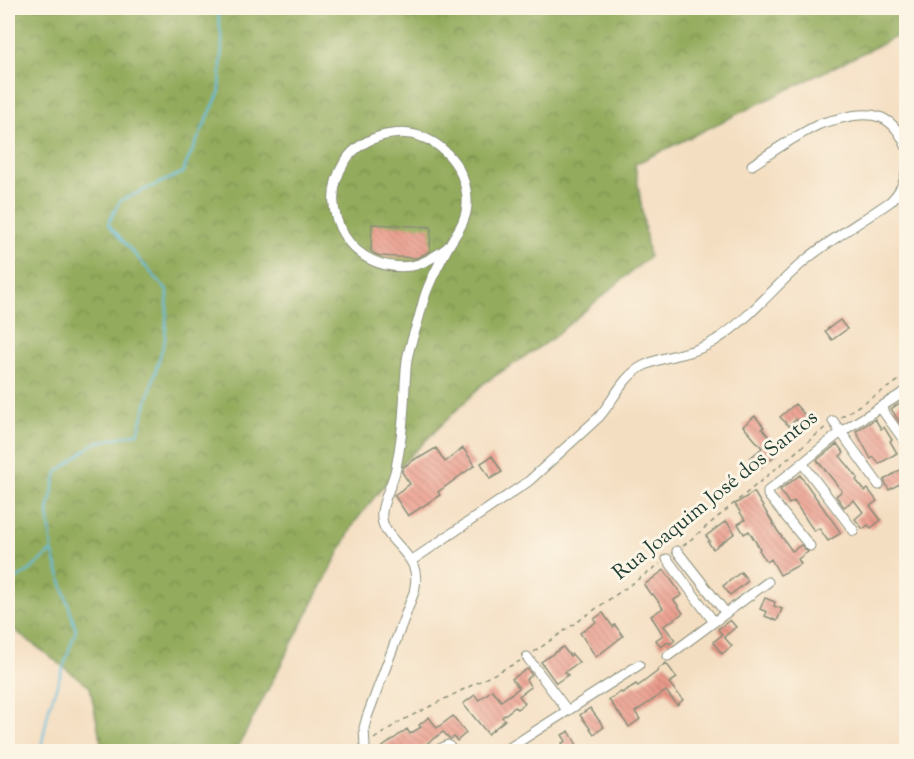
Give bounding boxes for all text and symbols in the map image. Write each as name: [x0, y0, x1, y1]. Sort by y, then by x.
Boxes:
street label: Rua Joaquim José dos Santos: [607, 404, 825, 588]

